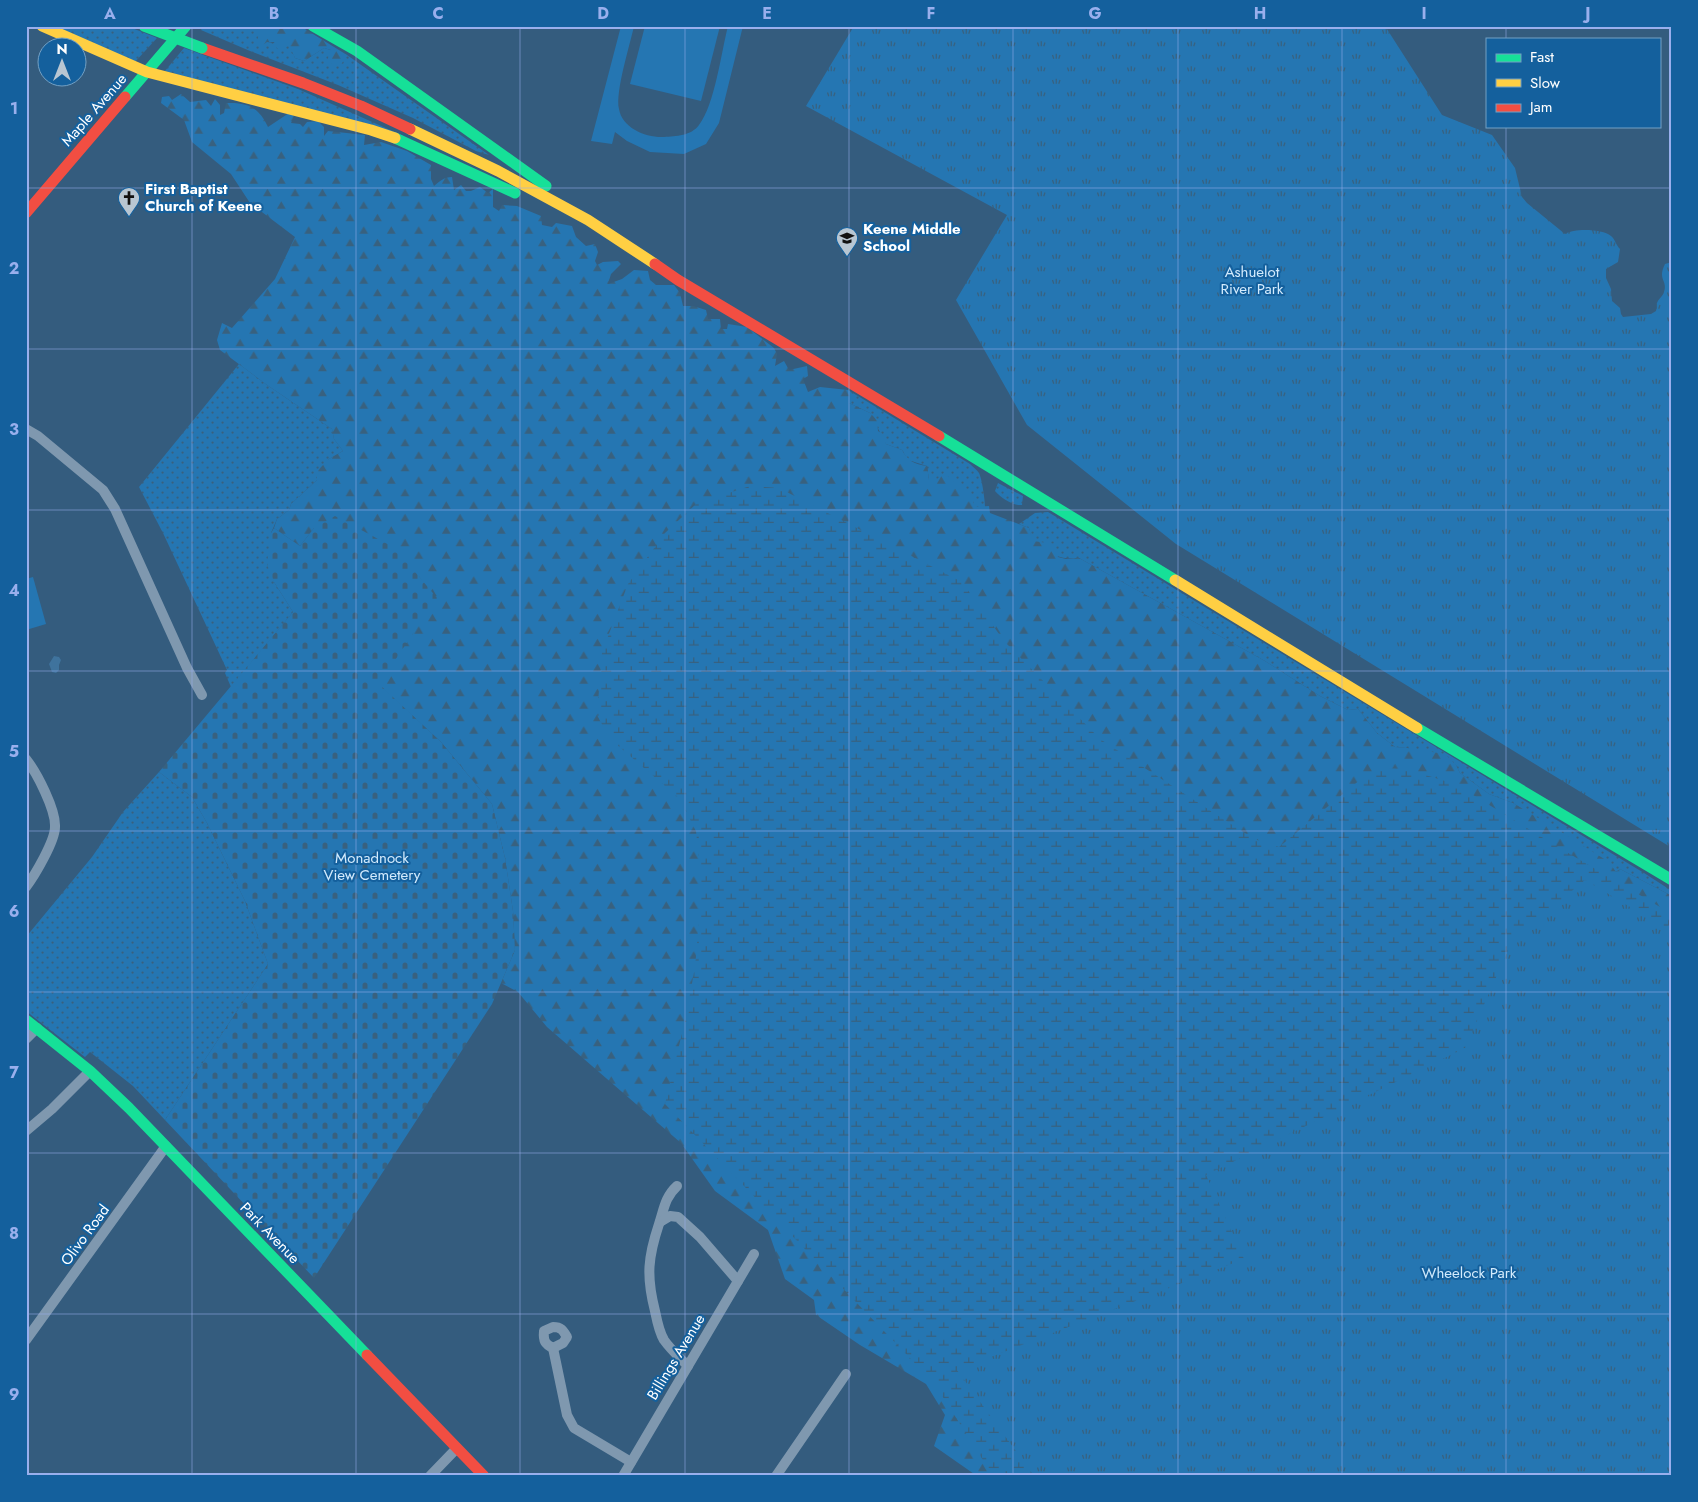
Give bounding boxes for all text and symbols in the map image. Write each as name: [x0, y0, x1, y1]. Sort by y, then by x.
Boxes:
text: A: [103, 2, 116, 25]
text: B: [269, 2, 279, 25]
text: C: [432, 2, 444, 25]
text: D: [597, 2, 609, 25]
text: E: [762, 2, 772, 25]
text: F: [927, 2, 935, 25]
text: G: [1088, 2, 1102, 25]
text: H: [1254, 2, 1266, 25]
text: I: [1421, 2, 1427, 25]
text: J: [1582, 2, 1591, 25]
north arrow: [38, 38, 88, 88]
legend: [1486, 38, 1660, 128]
text: N: [56, 39, 68, 59]
text: Fast: [1530, 46, 1554, 68]
street label: Maple Avenue: [56, 68, 132, 151]
text: Slow: [1530, 72, 1561, 94]
text: Jam: [1528, 96, 1553, 118]
text: 1: [10, 97, 18, 120]
place label: First Baptist Church of Keene: [145, 178, 262, 217]
church icon: First Baptist Church of Keene: [117, 186, 141, 217]
place label: Keene Middle School: [863, 218, 961, 257]
school or university icon: Keene Middle School: [835, 226, 859, 257]
text: 2: [9, 257, 19, 280]
park label: Ashuelot River Park: [1221, 261, 1284, 300]
text: 3: [9, 418, 19, 441]
text: 4: [8, 579, 20, 602]
text: 5: [9, 740, 19, 763]
park label: Monadnock View Cemetery: [324, 847, 421, 886]
text: 6: [9, 900, 19, 923]
text: 7: [9, 1061, 19, 1084]
street label: Park Avenue: [235, 1197, 305, 1269]
street label: Olivo Road: [55, 1200, 115, 1270]
text: 8: [9, 1222, 19, 1245]
park label: Wheelock Park: [1422, 1262, 1517, 1284]
street label: Billings Avenue: [642, 1310, 710, 1404]
text: 9: [9, 1383, 19, 1406]

